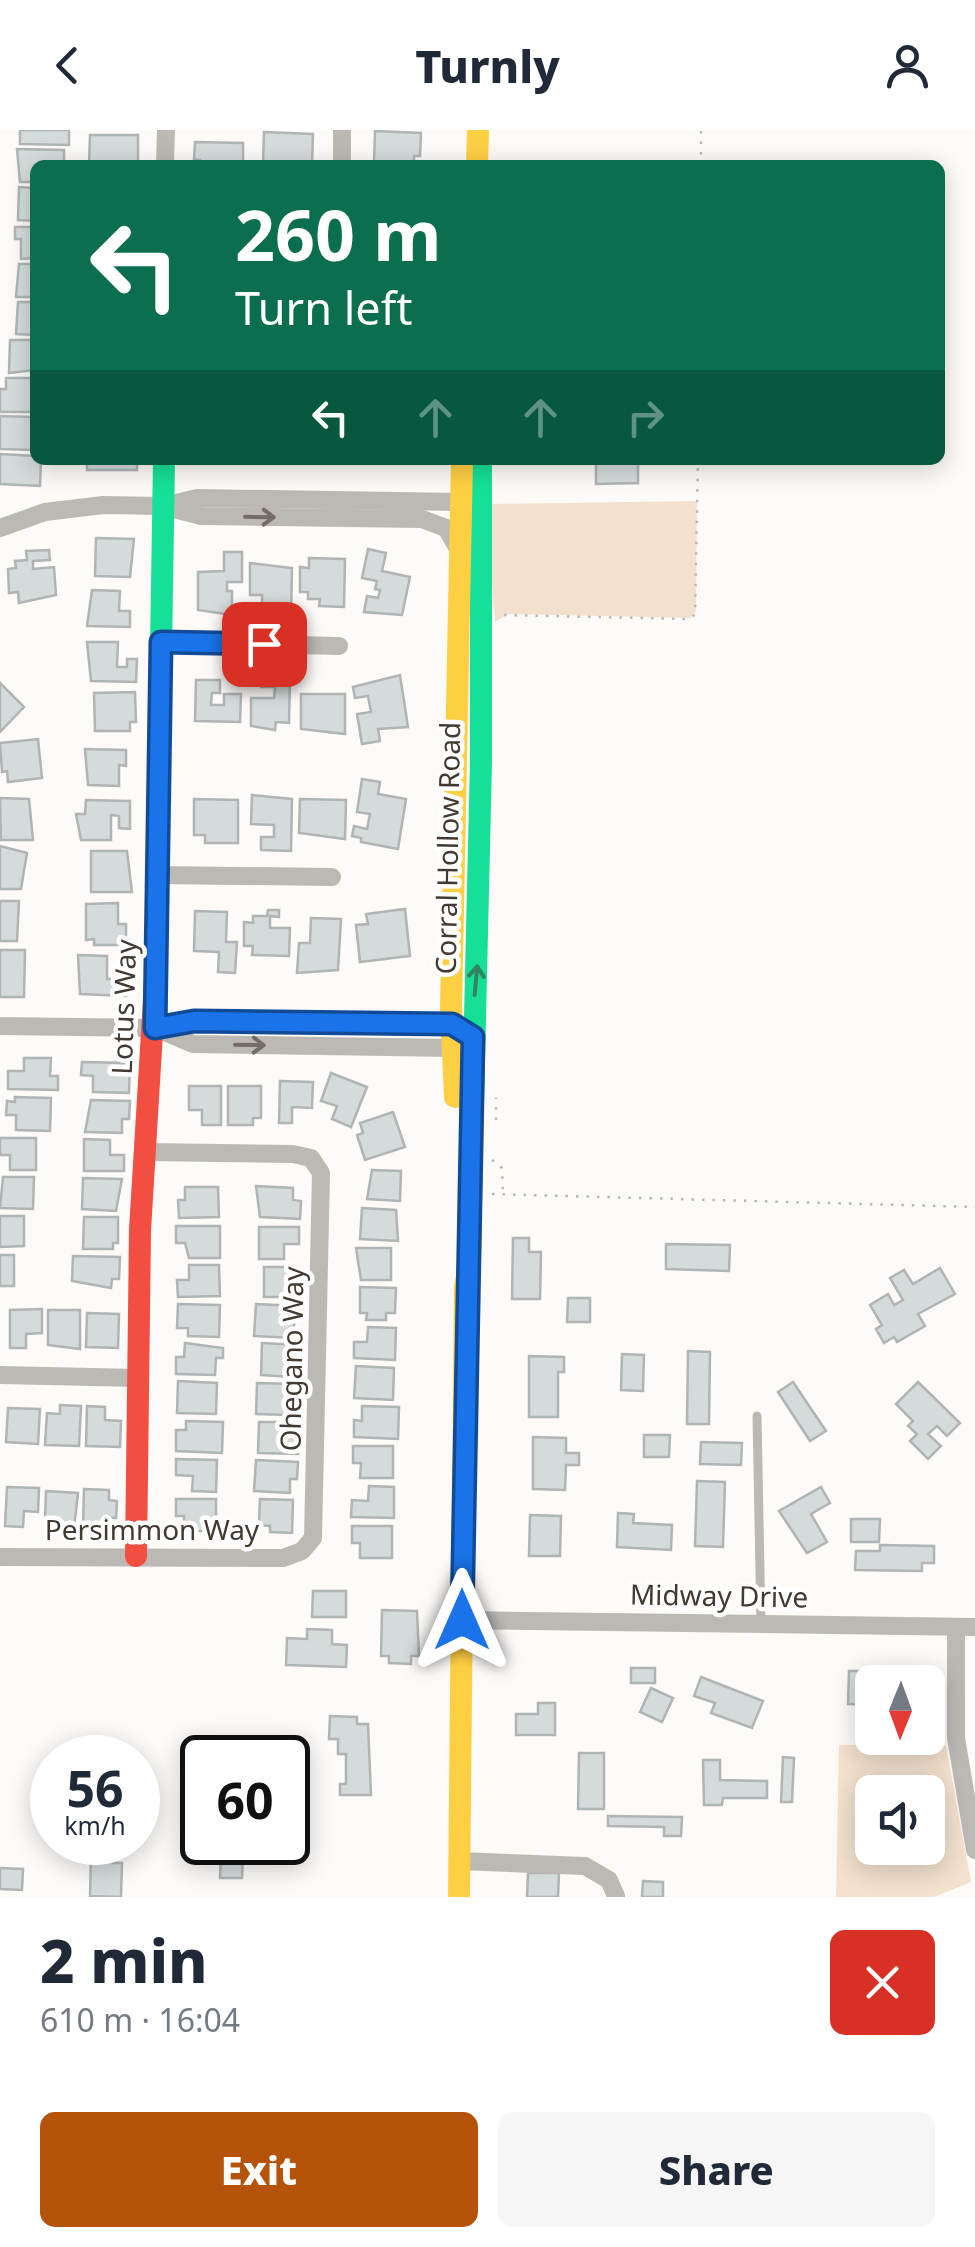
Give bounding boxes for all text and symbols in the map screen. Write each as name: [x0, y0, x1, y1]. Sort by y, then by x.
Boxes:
text: Turnly: [415, 35, 560, 96]
icon: back: [40, 38, 95, 93]
icon: person: [880, 38, 935, 93]
text: 260 m: [235, 186, 442, 282]
icon: left: [70, 200, 200, 330]
text: Turn left: [235, 277, 412, 338]
icon: left: [303, 390, 358, 445]
icon: ahead: [408, 390, 463, 445]
icon: ahead: [513, 390, 568, 445]
icon: right: [618, 390, 673, 445]
one-way arrow: [242, 508, 275, 526]
pin: [222, 602, 307, 687]
icon: arrive: [237, 617, 292, 672]
street label: Corral Hollow Road: [426, 721, 468, 975]
street label: Lotus Way: [102, 938, 144, 1075]
one-way arrow: [467, 964, 486, 997]
one-way arrow: [233, 1035, 265, 1054]
street label: Ohegano Way: [270, 1266, 312, 1452]
street label: Persimmon Way: [45, 1510, 260, 1548]
position arrow: [410, 1568, 514, 1672]
street label: Midway Drive: [630, 1574, 809, 1616]
north arrow: [855, 1665, 945, 1755]
map controls: [855, 1665, 945, 1865]
speed limit sign: 60: [180, 1735, 310, 1865]
text: 56: [66, 1754, 124, 1822]
button: sound: [855, 1775, 945, 1865]
text: km/h: [64, 1808, 126, 1842]
text: 2 min: [40, 1919, 208, 2001]
button: close: [830, 1930, 935, 2035]
text: 610 m · 16:04: [40, 1998, 240, 2041]
button: Exit: [40, 2112, 478, 2227]
button: Share: [498, 2112, 935, 2227]

